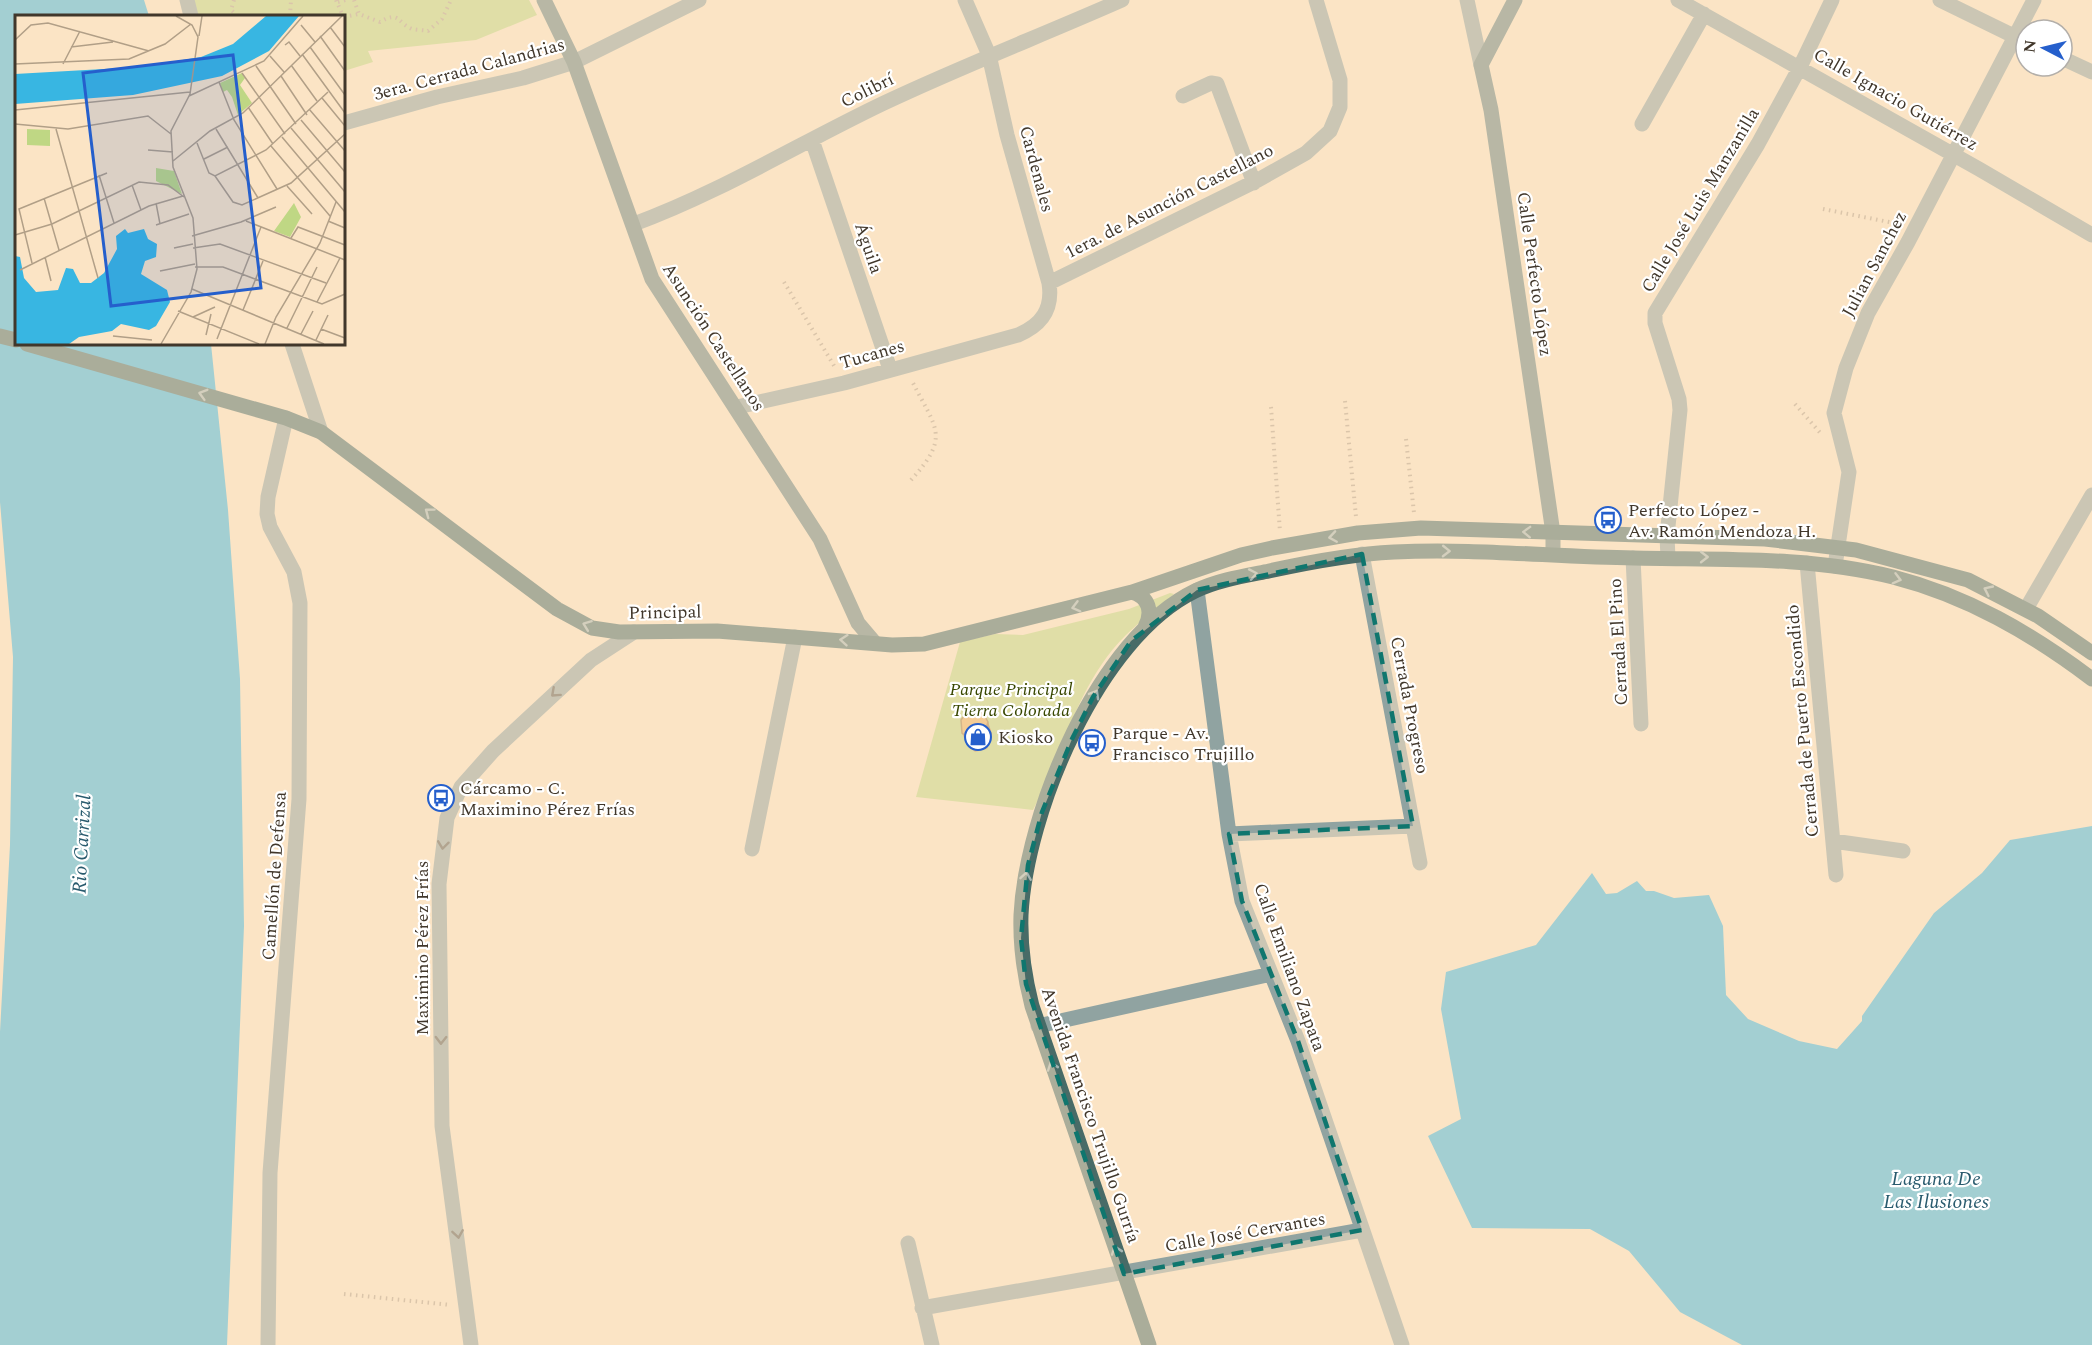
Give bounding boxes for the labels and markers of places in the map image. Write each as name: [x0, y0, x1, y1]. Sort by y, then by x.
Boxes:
place label: Perfecto López - Av. Ramón Mendoza H.: [1628, 497, 1816, 545]
bus stop icon: Perfecto López - Av. Ramón Mendoza H.: [1593, 505, 1623, 535]
place label: Parque - Av. Francisco Trujillo: [1112, 720, 1254, 768]
shop icon: Kiosko: [963, 722, 993, 752]
place label: Kiosko: [998, 724, 1053, 751]
bus stop icon: Parque - Av. Francisco Trujillo: [1077, 728, 1107, 758]
place label: Cárcamo - C. Maximino Pérez Frías: [460, 775, 635, 823]
bus stop icon: Cárcamo - C. Maximino Pérez Frías: [426, 783, 456, 813]

